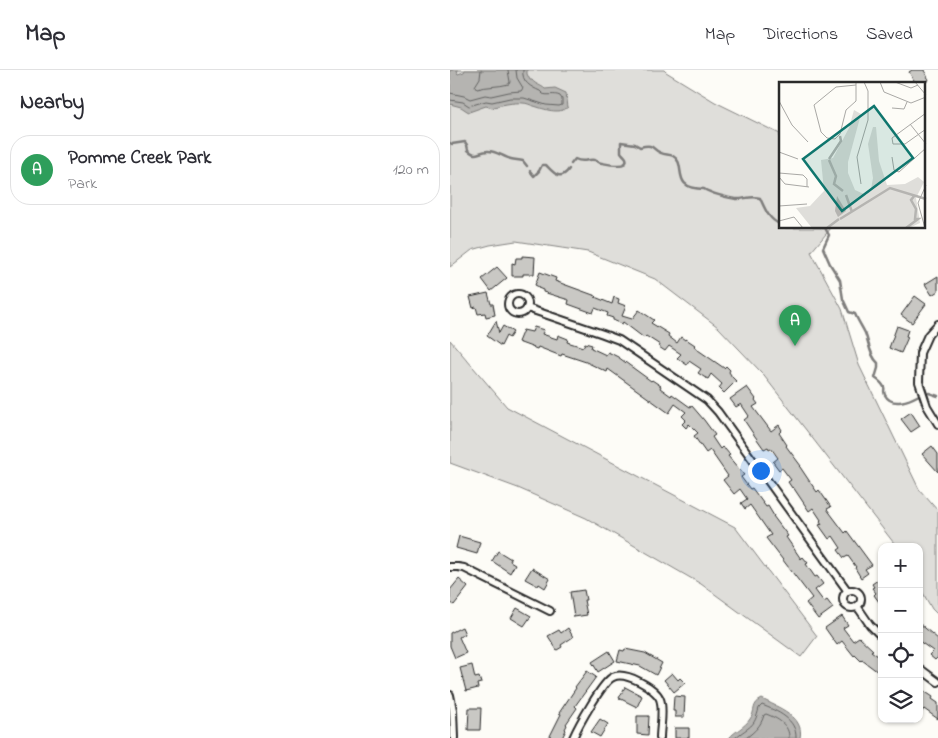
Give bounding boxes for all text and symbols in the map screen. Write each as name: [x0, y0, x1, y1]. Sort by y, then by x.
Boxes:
text: Map: [25, 17, 66, 52]
text: Map: [705, 22, 735, 48]
text: Directions: [763, 22, 838, 48]
text: Saved: [866, 22, 913, 48]
inset map: [779, 82, 926, 229]
text: Nearby: [20, 88, 84, 118]
text: Pomme Creek Park: [68, 145, 211, 172]
text: A: [32, 158, 42, 182]
text: 120 m: [393, 158, 429, 182]
text: Park: [68, 172, 97, 196]
pin: A: [779, 305, 811, 346]
your location: [748, 458, 774, 484]
map controls: [878, 543, 923, 723]
button: +: [878, 543, 923, 588]
button: −: [878, 588, 923, 633]
button: locate: [878, 633, 923, 678]
button: layers: [878, 678, 923, 723]

